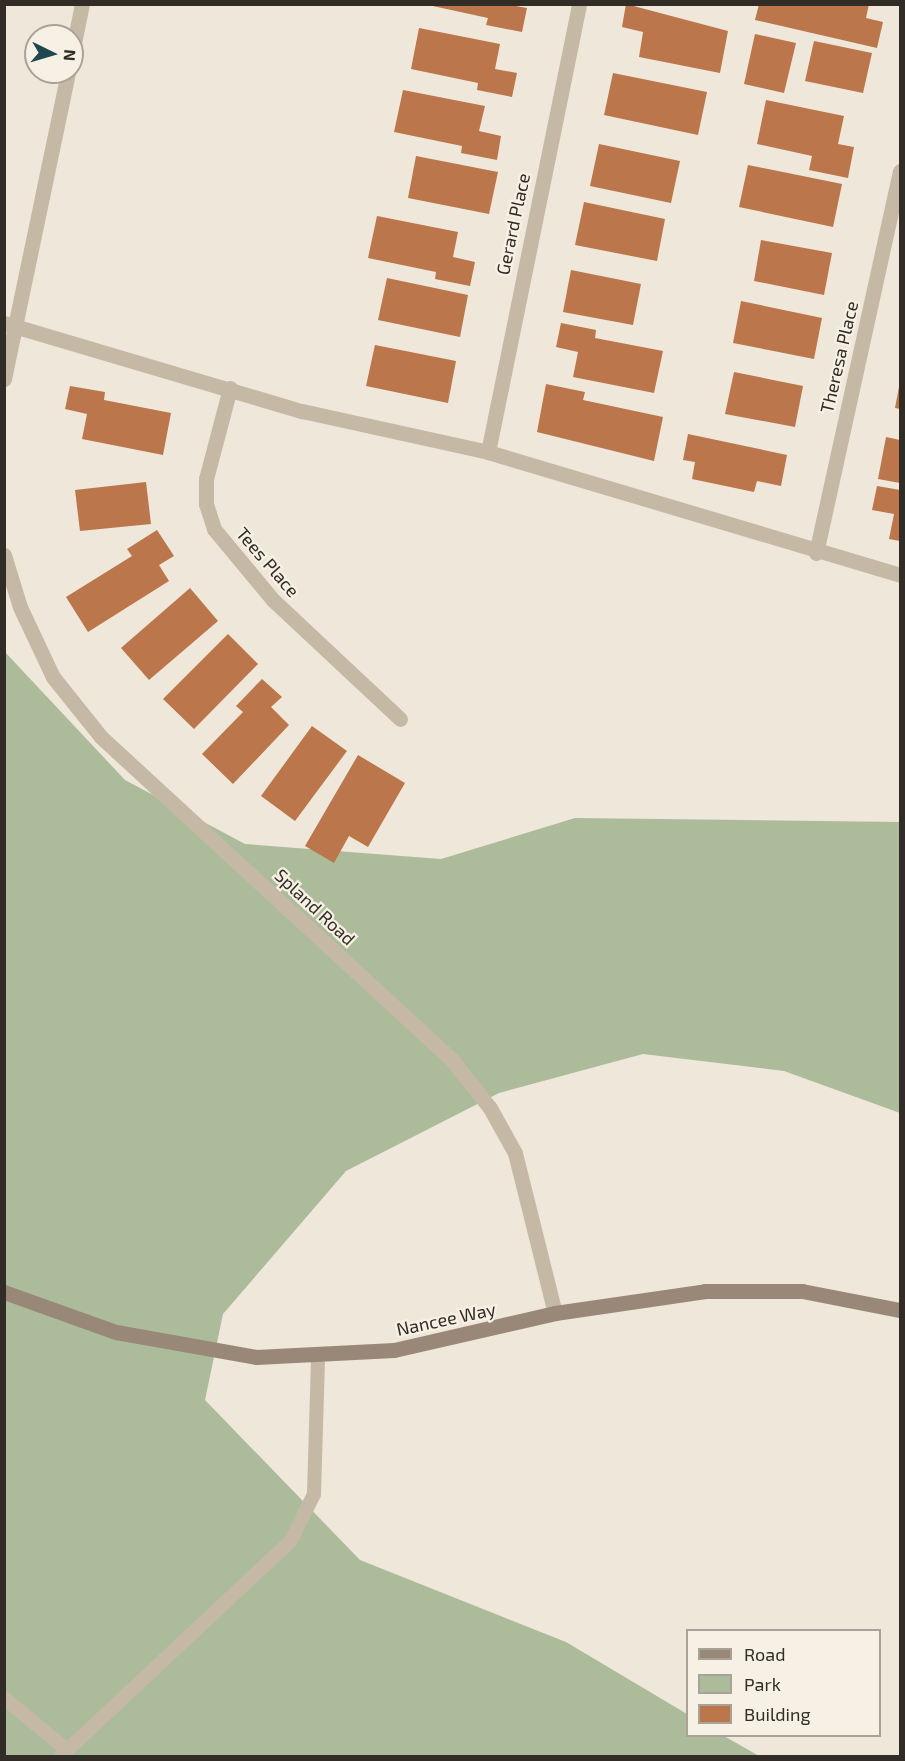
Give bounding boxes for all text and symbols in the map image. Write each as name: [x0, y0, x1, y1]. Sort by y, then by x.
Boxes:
north arrow: [24, 24, 84, 84]
text: N: [60, 49, 80, 62]
street label: Gerard Place: [492, 171, 534, 277]
street label: Theresa Place: [816, 299, 862, 415]
street label: Tees Place: [232, 523, 304, 601]
street label: Spland Road: [270, 864, 360, 950]
street label: Nancee Way: [394, 1298, 498, 1340]
legend: [686, 1629, 881, 1737]
text: Road: [744, 1643, 785, 1665]
text: Park: [744, 1673, 781, 1695]
text: Building: [744, 1703, 811, 1725]

